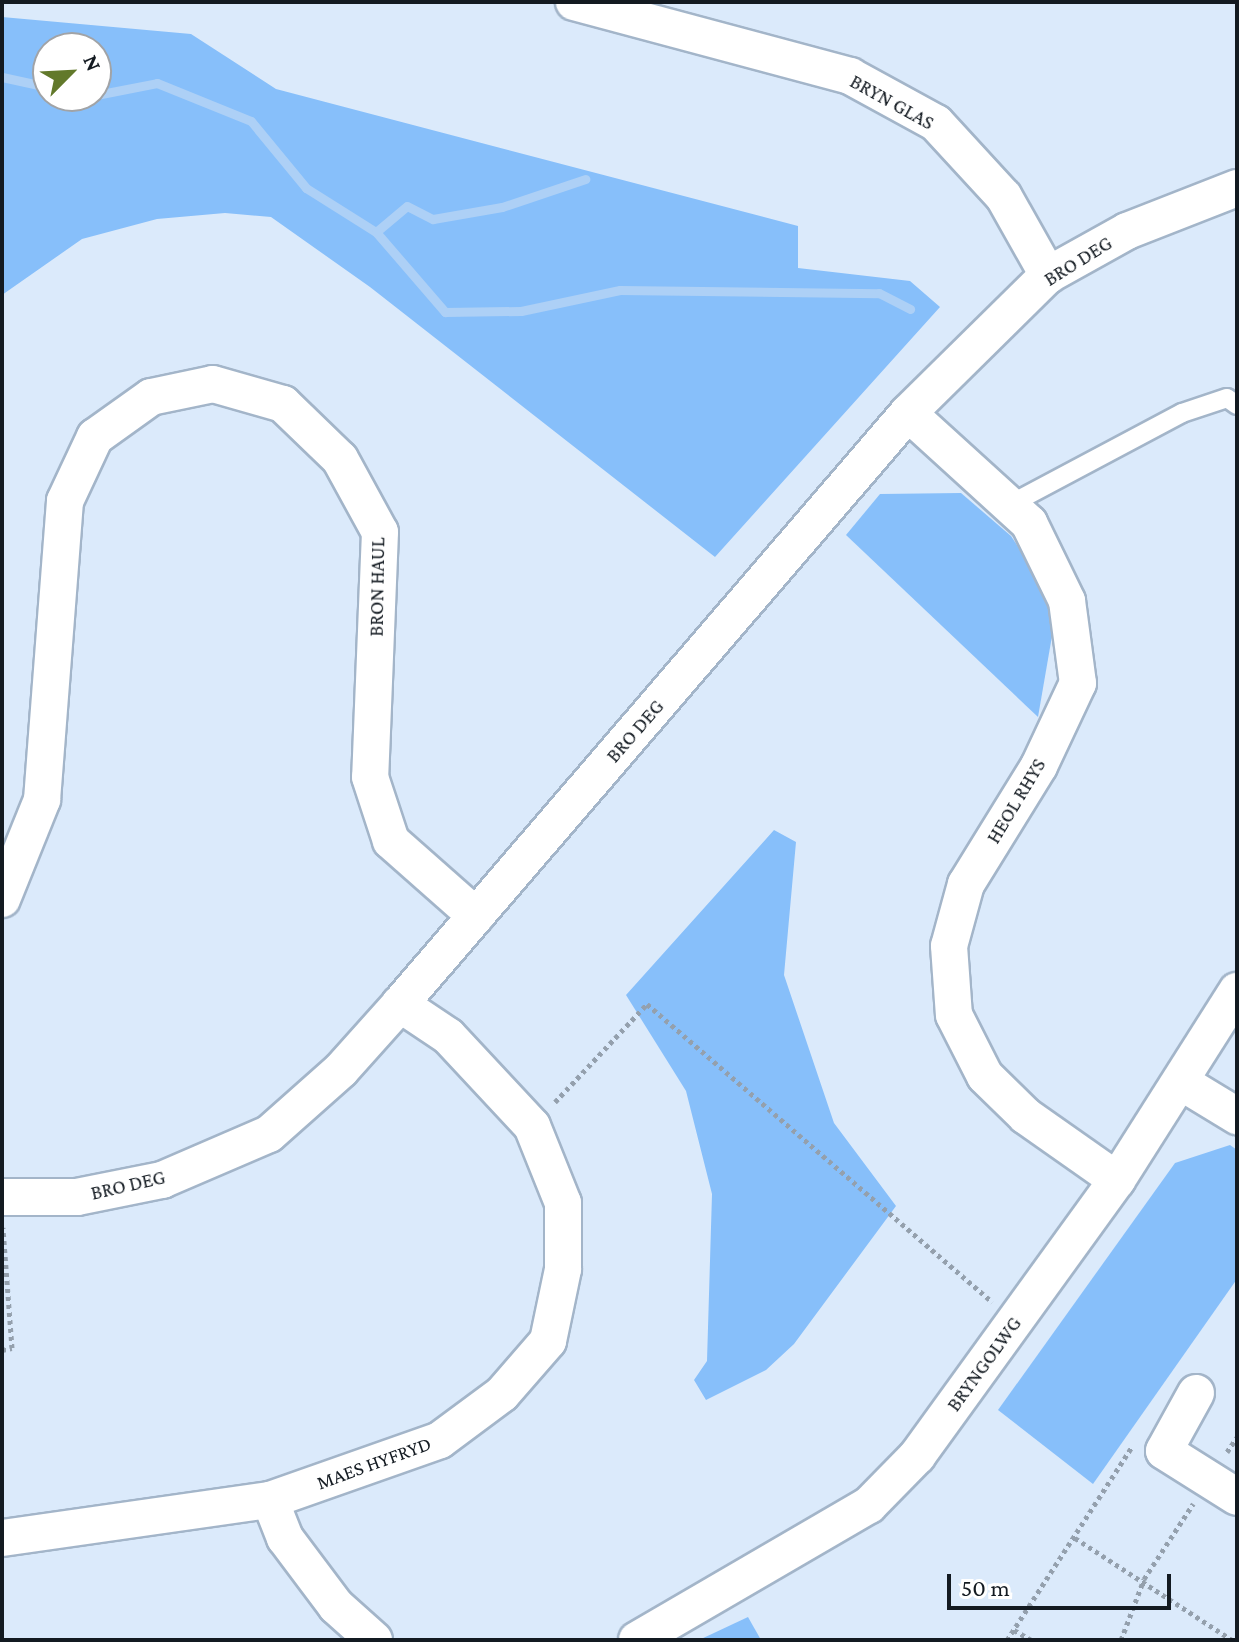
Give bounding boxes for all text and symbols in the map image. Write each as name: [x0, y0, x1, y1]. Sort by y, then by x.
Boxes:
north arrow: [32, 32, 112, 112]
text: N: [78, 51, 107, 75]
street label: BRYN GLAS: [846, 69, 938, 135]
street label: BRO DEG: [1040, 231, 1116, 291]
street label: BRON HAUL: [364, 537, 390, 637]
street label: BRO DEG: [601, 695, 669, 767]
street label: HEOL RHYS: [981, 754, 1051, 848]
street label: BRO DEG: [88, 1165, 168, 1205]
street label: BRYNGOLWG: [942, 1312, 1026, 1416]
street label: MAES HYFRYD: [314, 1431, 434, 1495]
scale bar: [951, 1558, 1175, 1608]
text: 50 m: [961, 1574, 1010, 1601]

